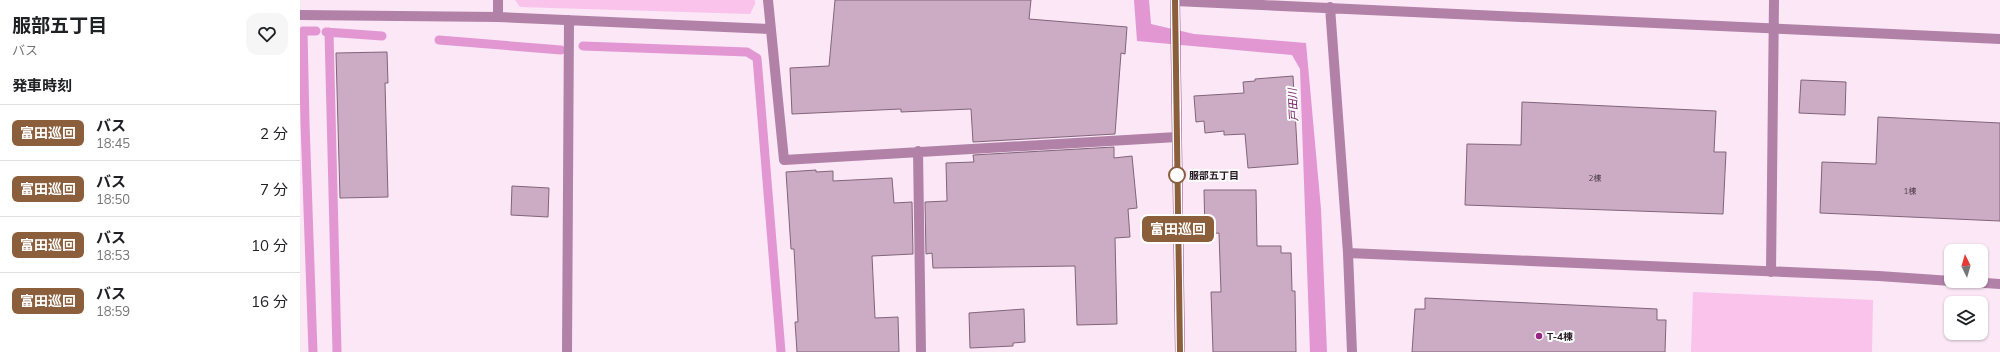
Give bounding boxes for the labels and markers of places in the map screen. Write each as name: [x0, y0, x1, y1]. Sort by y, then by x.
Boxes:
marker: 服部五丁目: [1168, 166, 1186, 184]
place label: 服部五丁目: [1189, 169, 1239, 182]
place label: T-4棟: [1547, 330, 1573, 343]
marker: T-4棟: [1534, 331, 1544, 341]

